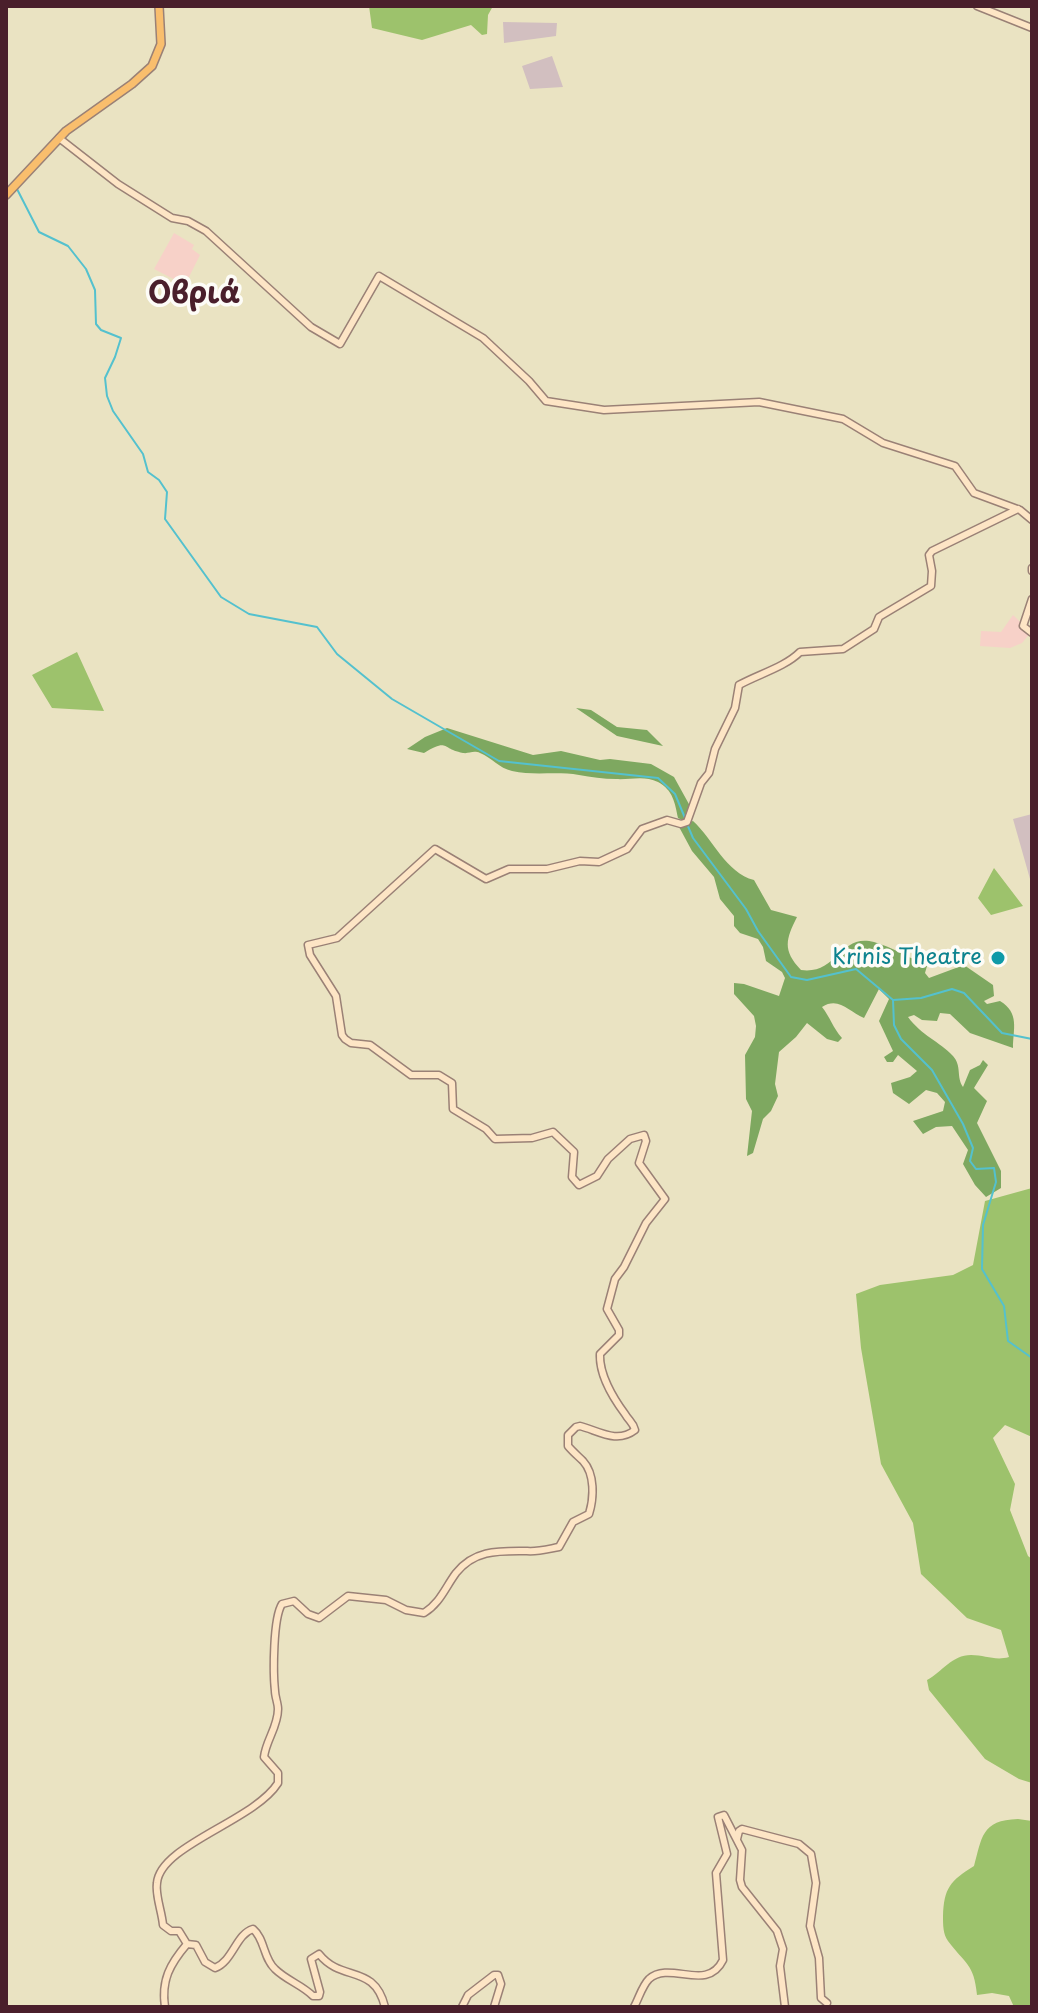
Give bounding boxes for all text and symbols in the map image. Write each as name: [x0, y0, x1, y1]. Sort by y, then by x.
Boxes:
district label: Οβριά: [148, 277, 240, 313]
place label: Krinis Theatre: [832, 945, 982, 971]
marker: Krinis Theatre: [989, 949, 1007, 967]

